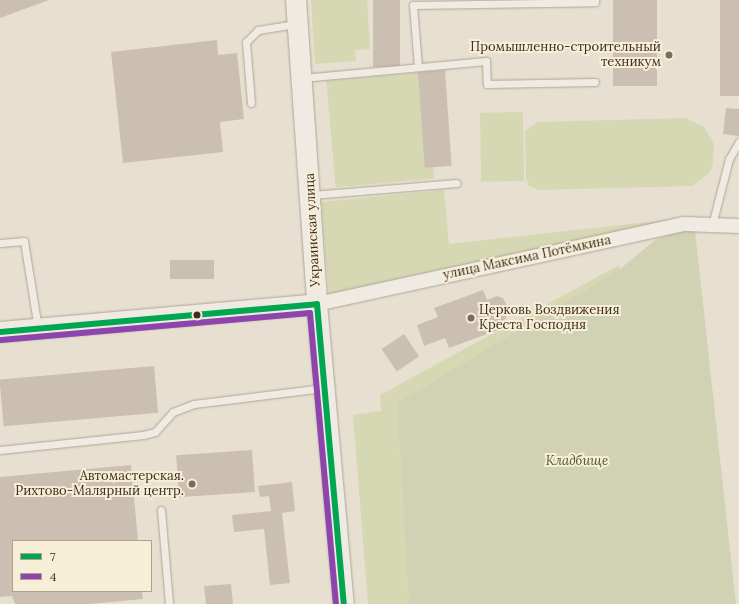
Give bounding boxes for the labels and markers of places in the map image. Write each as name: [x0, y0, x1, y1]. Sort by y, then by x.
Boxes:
place label: Промышленно-строительный техникум: [470, 40, 661, 71]
marker: Промышленно-строительный техникум: [664, 50, 674, 60]
place label: Церковь Воздвижения Креста Господня: [479, 303, 620, 334]
unlabelled marker: [192, 310, 202, 320]
marker: Церковь Воздвижения Креста Господня: [466, 313, 476, 323]
place label: Автомастерская. Рихтово-Малярный центр.: [15, 469, 184, 500]
marker: Автомастерская. Рихтово-Малярный центр.: [187, 479, 197, 489]

